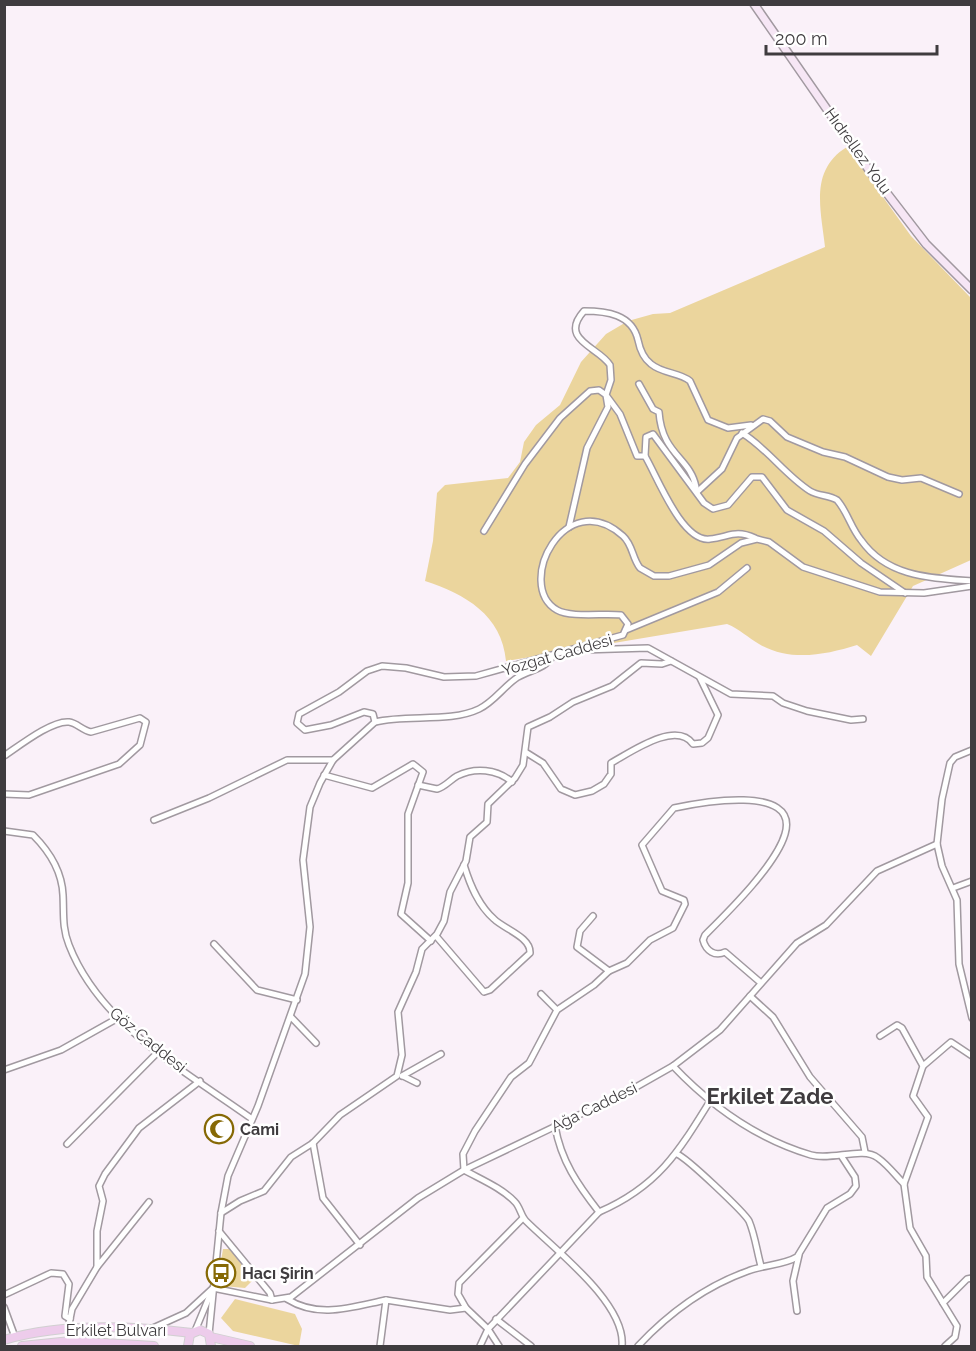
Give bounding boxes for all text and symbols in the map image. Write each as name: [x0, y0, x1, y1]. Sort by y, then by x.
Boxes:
scale bar: [766, 18, 937, 56]
text: 200 m: [775, 28, 828, 49]
street label: Hıdrellez Yolu: [820, 104, 896, 198]
street label: Yozgat Caddesi: [499, 630, 615, 680]
street label: Göz Caddesi: [106, 1003, 190, 1077]
street label: Ağa Caddesi: [548, 1078, 640, 1136]
district label: Erkilet Zade: [706, 1083, 834, 1109]
mosque icon: Cami: [203, 1113, 235, 1145]
place label: Cami: [240, 1120, 279, 1139]
bus stop icon: Hacı Şirin: [205, 1257, 237, 1289]
place label: Hacı Şirin: [242, 1264, 314, 1283]
street label: Erkilet Bulvarı: [66, 1321, 166, 1340]

